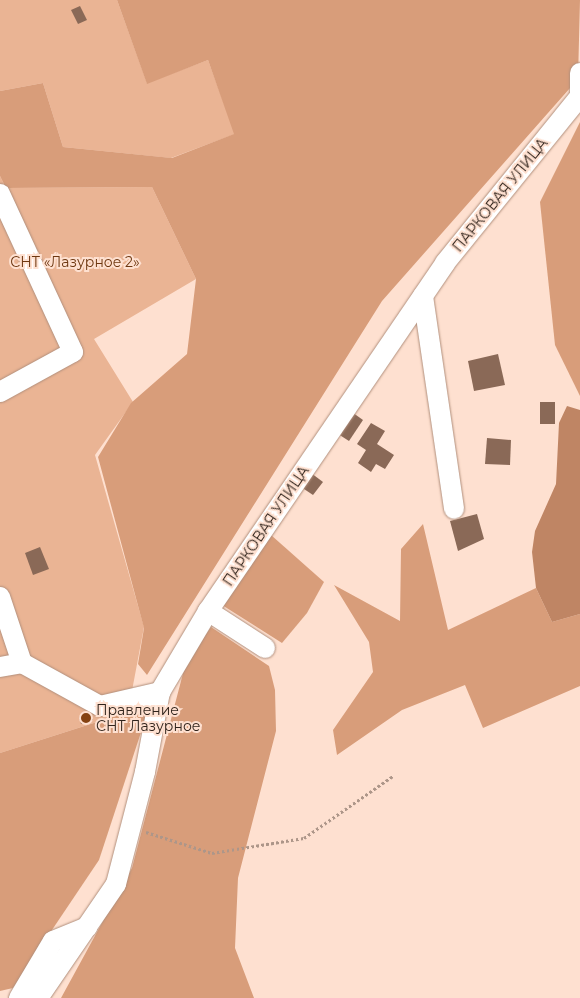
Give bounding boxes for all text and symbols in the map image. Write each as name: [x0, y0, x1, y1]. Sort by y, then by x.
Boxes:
street label: ПАРКОВАЯ УЛИЦА: [449, 135, 551, 255]
park label: СНТ «Лазурное 2»: [10, 254, 140, 270]
street label: ПАРКОВАЯ УЛИЦА: [220, 463, 312, 589]
place label: Правление СНТ Лазурное: [96, 702, 200, 734]
marker: Правление СНТ Лазурное: [80, 712, 92, 724]

